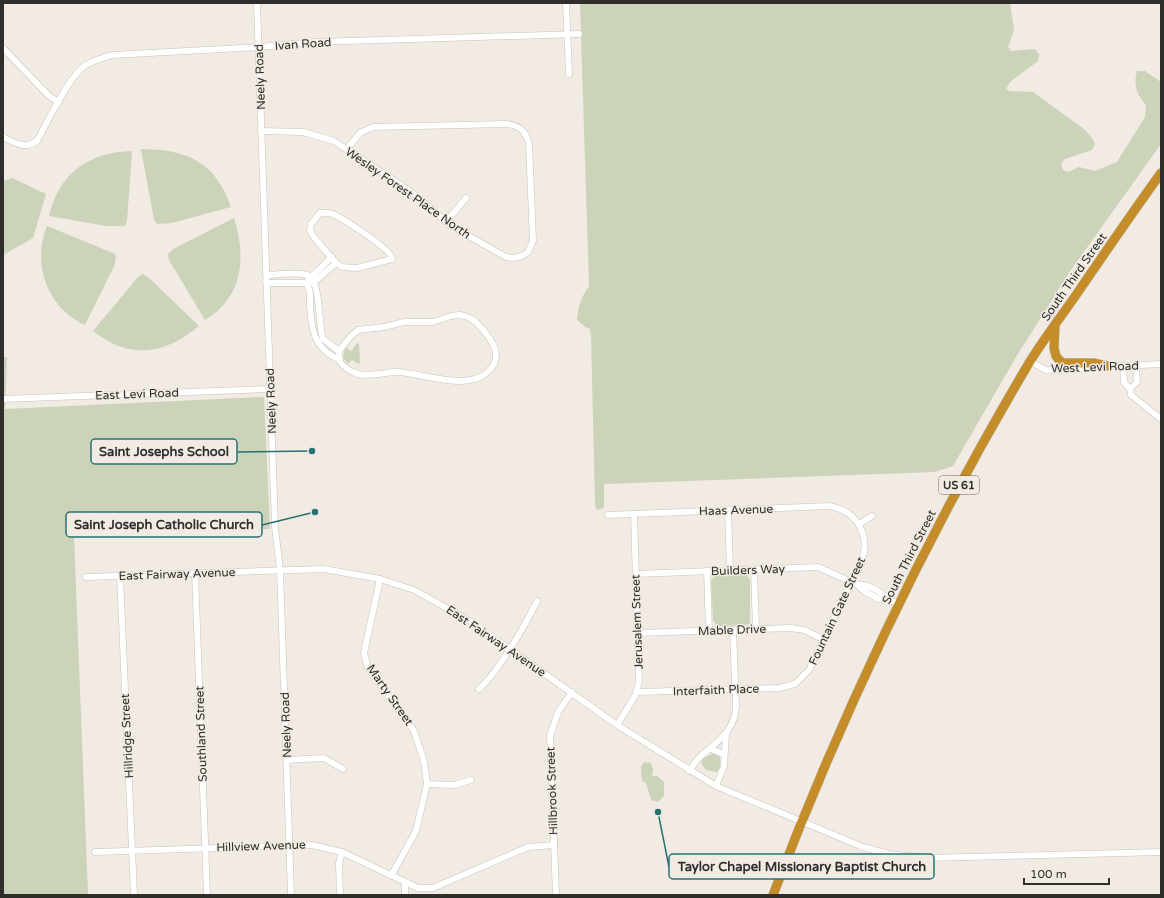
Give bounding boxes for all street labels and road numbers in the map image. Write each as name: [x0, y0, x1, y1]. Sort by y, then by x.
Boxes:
street label: Ivan Road: [274, 35, 332, 53]
street label: Neely Road: [252, 44, 268, 110]
street label: Wesley Forest Place North: [343, 144, 473, 242]
street label: South Third Street: [1038, 230, 1110, 324]
street label: West Levi Road: [1051, 358, 1139, 376]
street label: Neely Road: [263, 368, 279, 434]
street label: East Levi Road: [95, 386, 179, 402]
road number: US 61: [939, 476, 979, 494]
street label: Haas Avenue: [699, 502, 774, 518]
street label: South Third Street: [879, 507, 939, 606]
street label: Fountain Gate Street: [806, 554, 868, 667]
street label: Builders Way: [711, 562, 786, 578]
street label: East Fairway Avenue: [118, 565, 236, 583]
street label: Jerusalem Street: [628, 574, 646, 670]
street label: East Fairway Avenue: [444, 602, 549, 680]
street label: Mable Drive: [698, 622, 767, 638]
street label: Marty Street: [364, 662, 416, 729]
street label: Interfaith Place: [673, 681, 760, 699]
street label: Southland Street: [192, 685, 210, 782]
street label: Neely Road: [278, 692, 294, 758]
street label: Hillridge Street: [118, 693, 136, 779]
street label: Hillbrook Street: [543, 746, 561, 835]
street label: Hillview Avenue: [216, 837, 306, 855]

